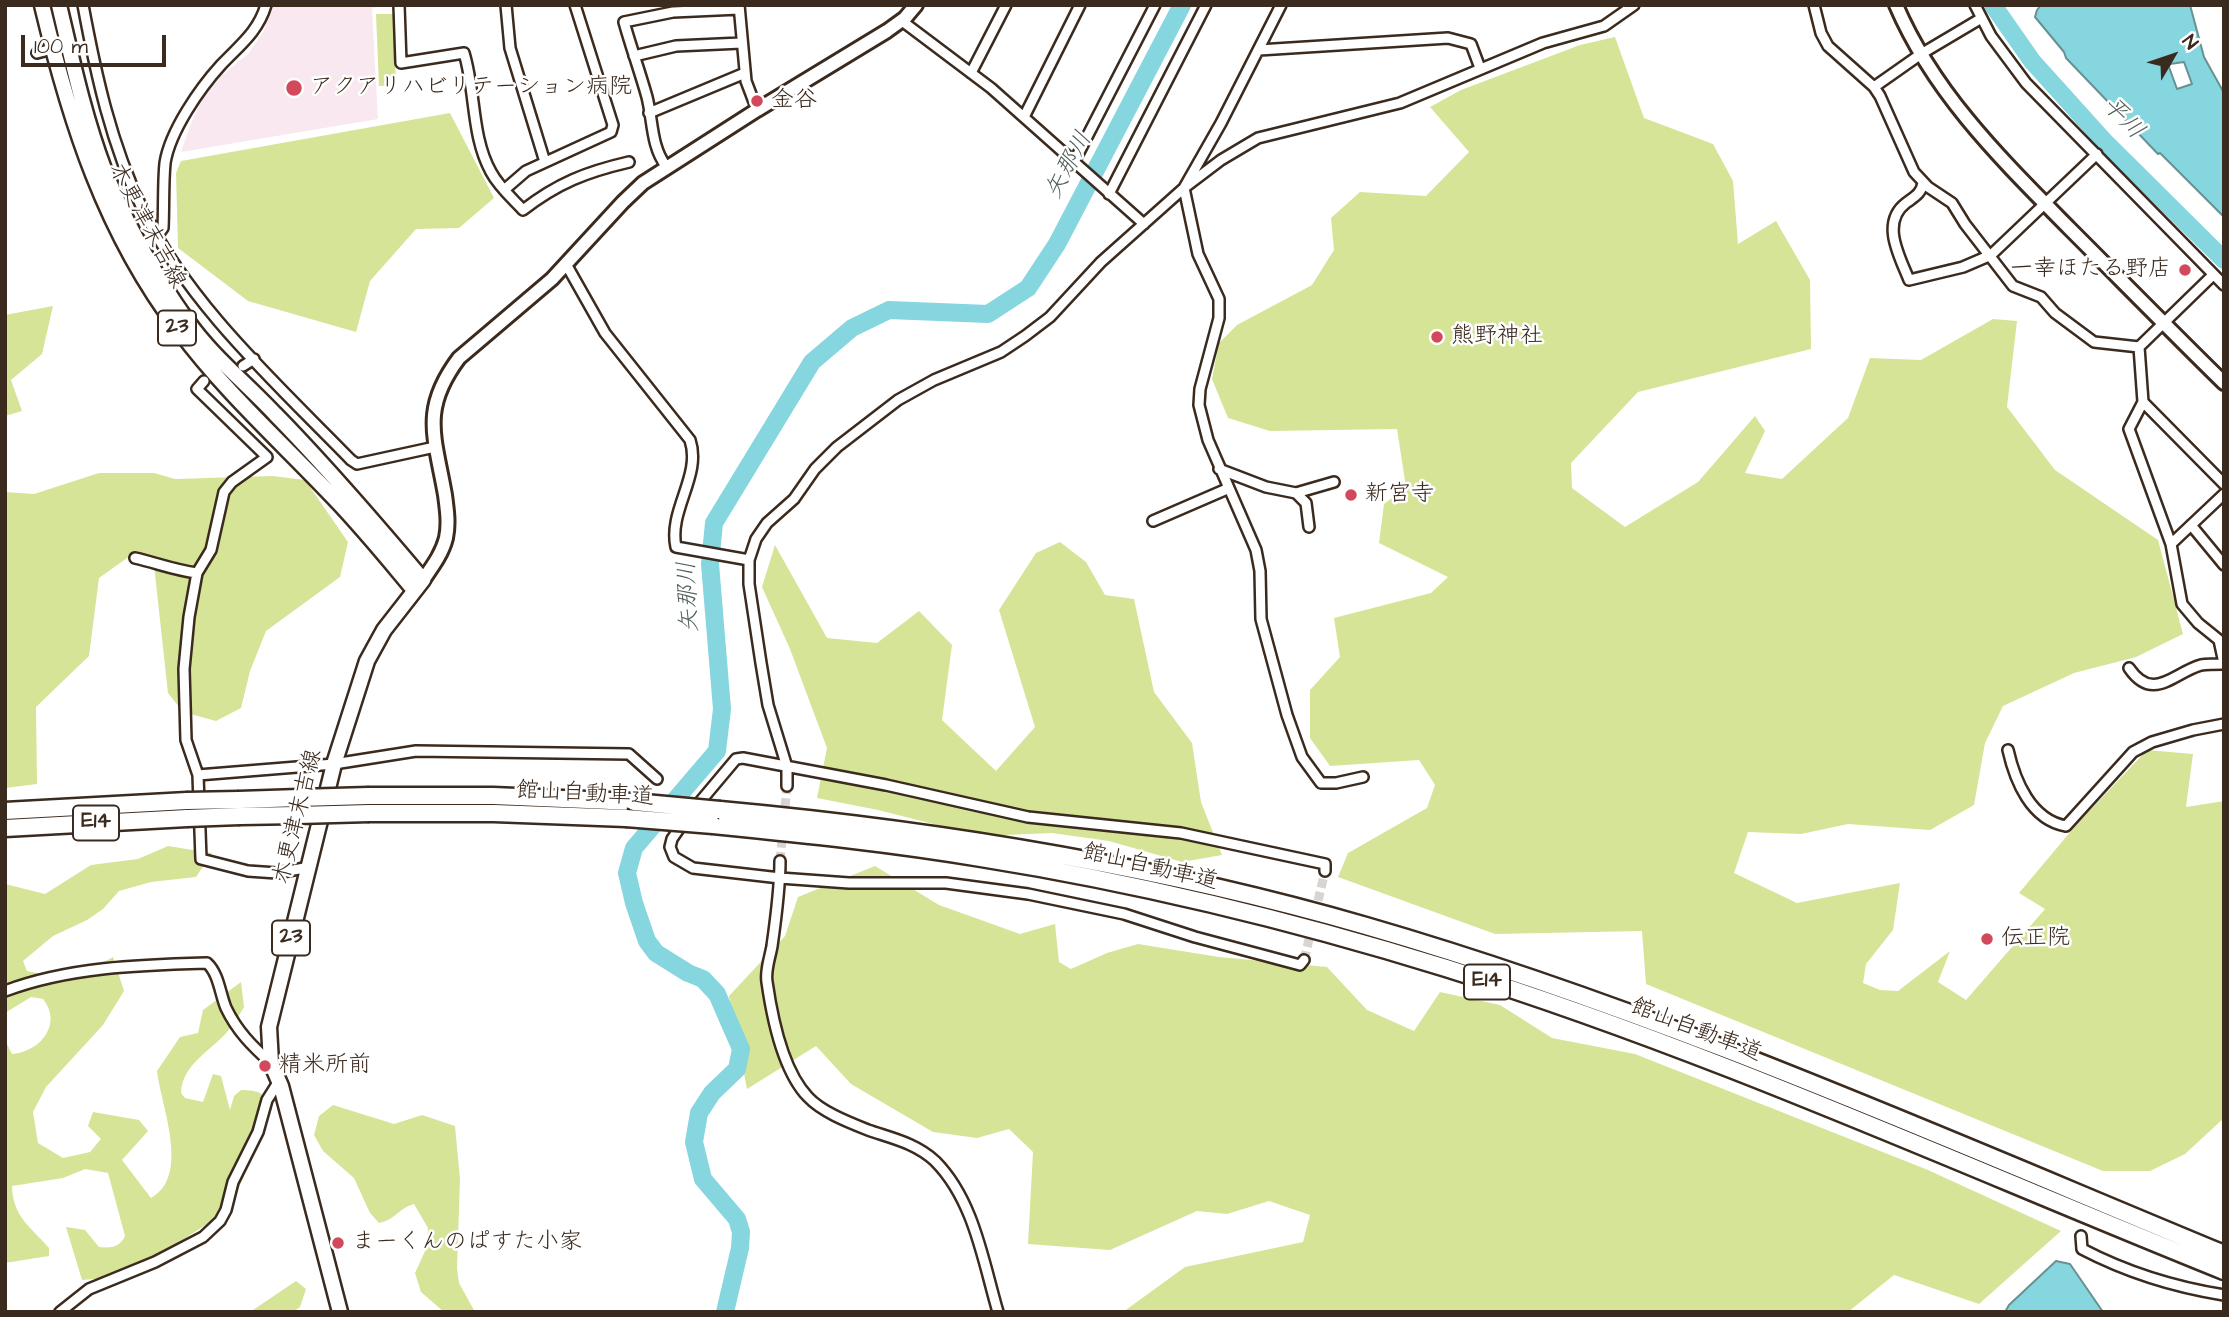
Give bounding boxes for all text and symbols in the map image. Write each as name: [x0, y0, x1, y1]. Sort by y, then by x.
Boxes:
scale bar: [24, 21, 170, 65]
north arrow: [2138, 21, 2208, 91]
text: N: [2175, 29, 2204, 56]
text: 100 m: [34, 32, 88, 61]
place label: アクアリハビリテーション病院: [310, 74, 632, 102]
marker: アクアリハビリテーション病院: [284, 78, 304, 98]
place label: 金谷: [771, 87, 817, 115]
water label: 平川: [2095, 92, 2149, 146]
marker: 金谷: [749, 93, 765, 109]
water label: 矢那川: [1040, 127, 1100, 205]
street label: 木更津末吉線: [101, 159, 191, 293]
place label: 一幸ほたる野店: [2010, 256, 2171, 284]
marker: 一幸ほたる野店: [2177, 262, 2193, 278]
road number: 23: [158, 310, 196, 346]
place label: 熊野神社: [1451, 323, 1543, 351]
marker: 熊野神社: [1429, 329, 1445, 345]
place label: 新宮寺: [1365, 481, 1434, 509]
marker: 新宮寺: [1343, 487, 1359, 503]
water label: 矢那川: [674, 560, 706, 634]
street label: 木更津末吉線: [269, 747, 329, 887]
street label: 館山自動車道: [515, 778, 655, 812]
road number: E14: [73, 806, 119, 840]
street label: 館山自動車道: [1080, 839, 1220, 897]
road number: 23: [272, 920, 310, 956]
place label: 伝正院: [2001, 925, 2070, 953]
marker: 伝正院: [1979, 931, 1995, 947]
road number: E14: [1464, 964, 1510, 1000]
street label: 館山自動車道: [1627, 993, 1765, 1069]
place label: 精米所前: [279, 1052, 371, 1080]
marker: 精米所前: [257, 1058, 273, 1074]
place label: まーくんのぱすた小家: [352, 1229, 582, 1257]
marker: まーくんのぱすた小家: [330, 1235, 346, 1251]

